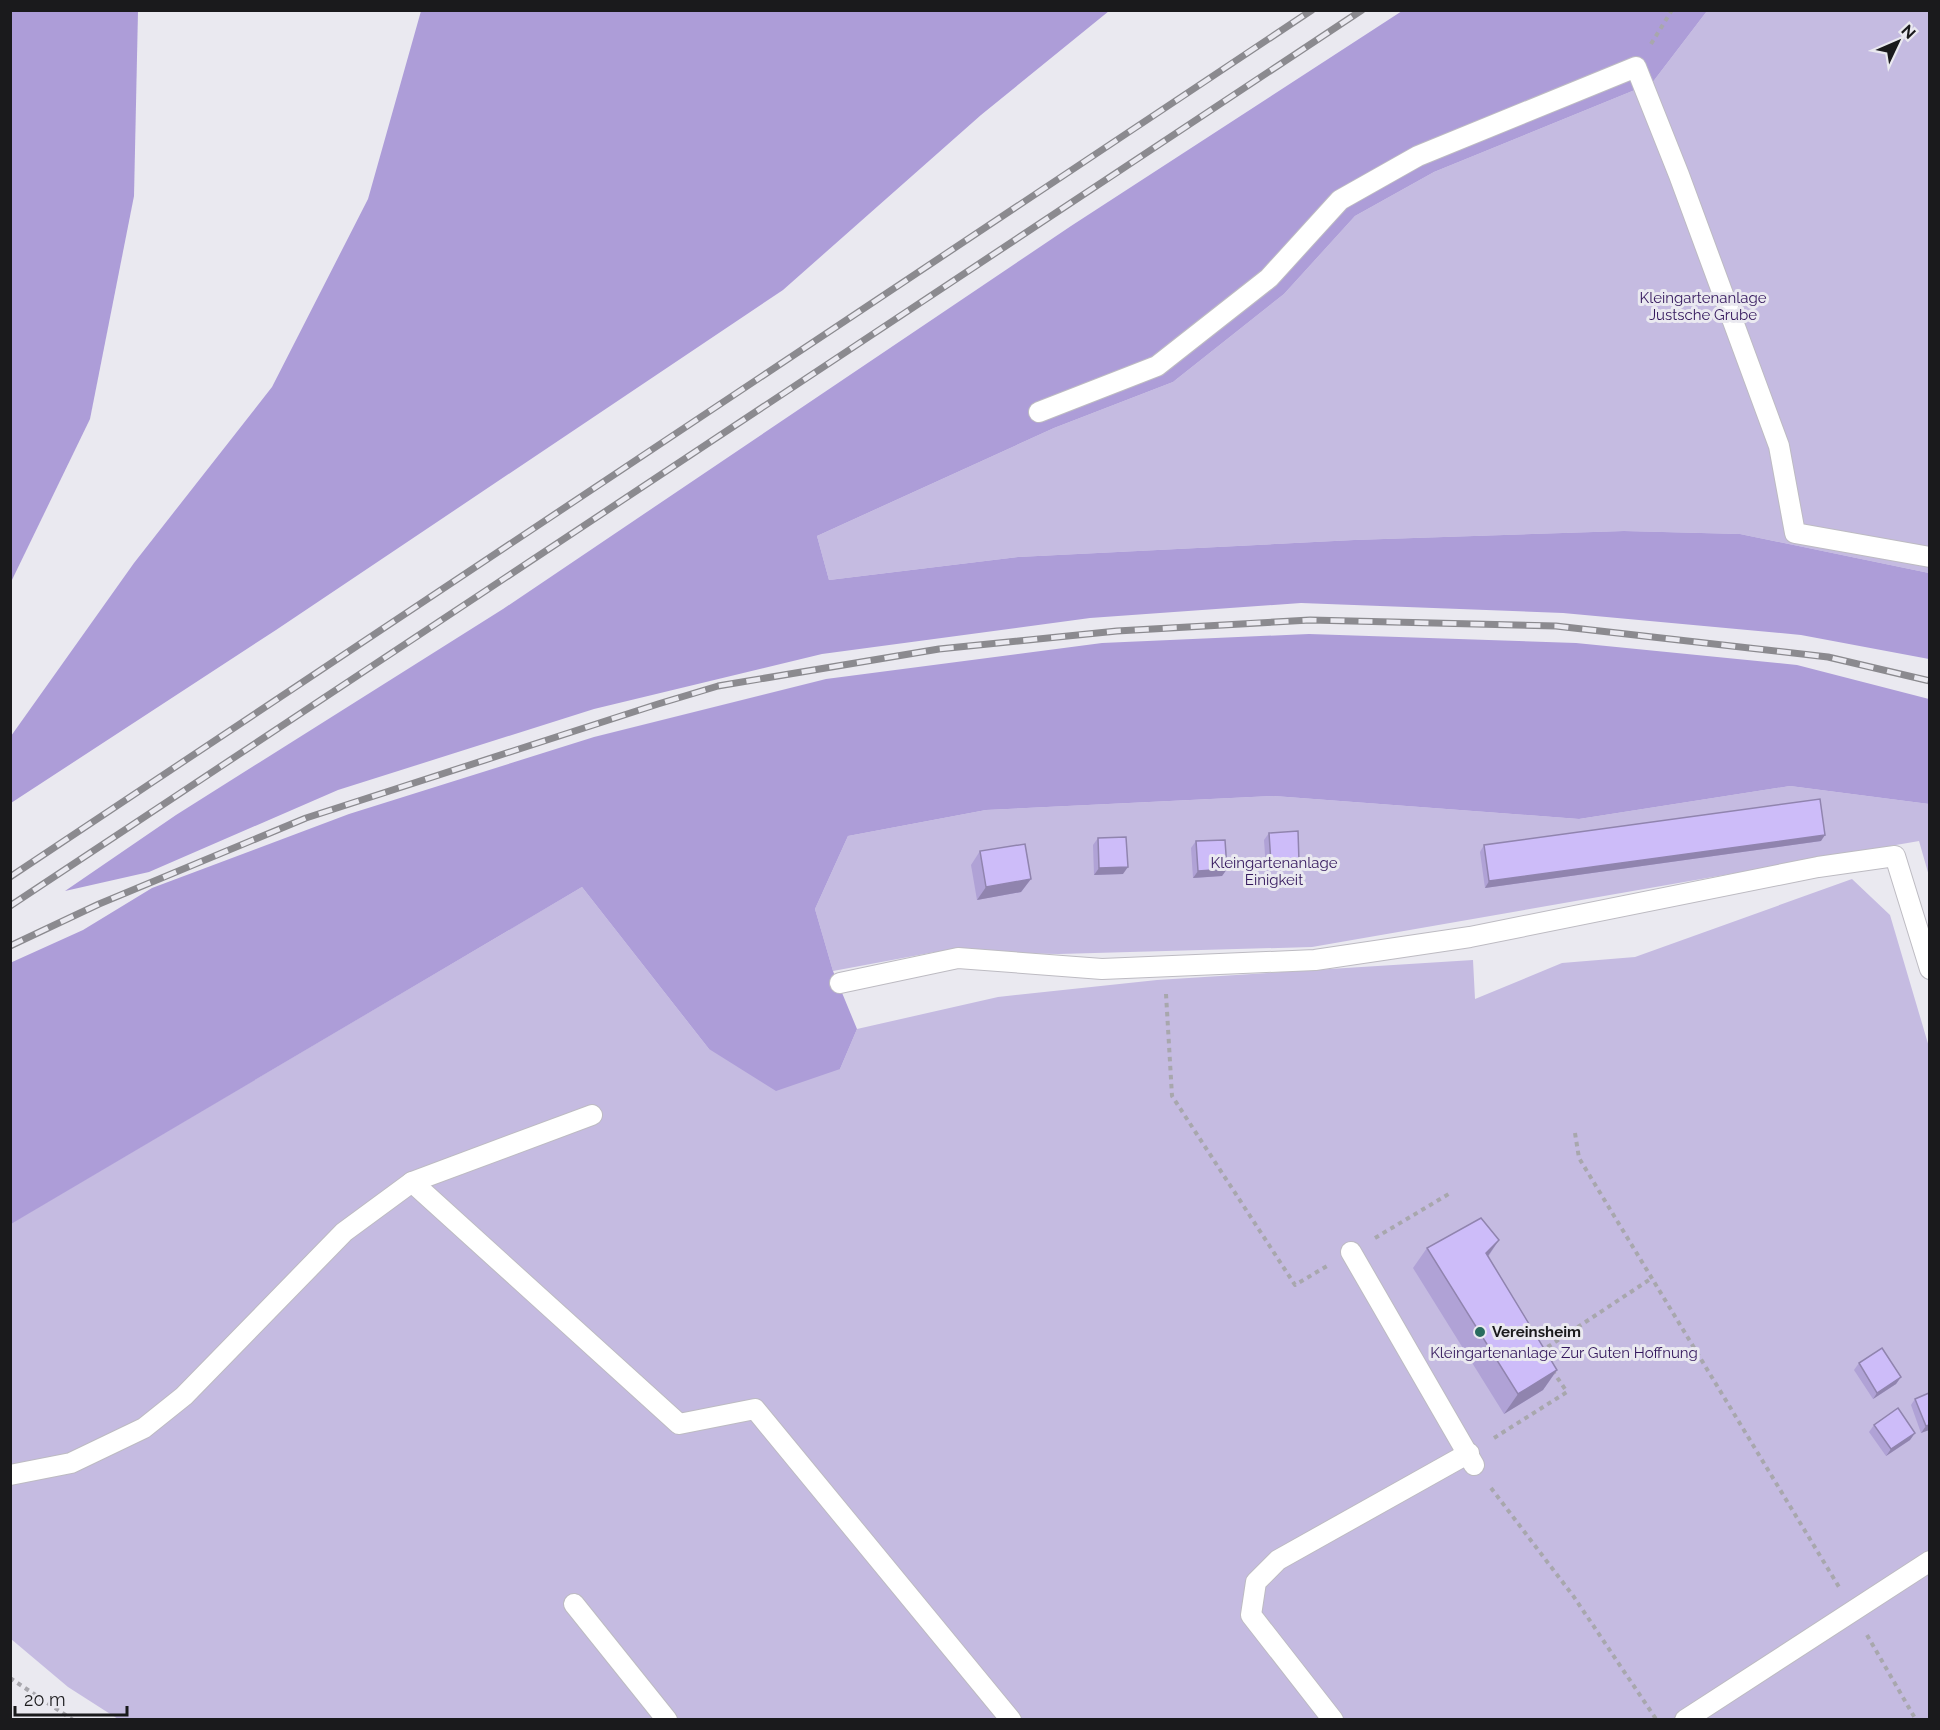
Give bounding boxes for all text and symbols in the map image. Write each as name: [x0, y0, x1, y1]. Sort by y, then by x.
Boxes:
north arrow: [1868, 12, 1928, 72]
text: N: [1897, 21, 1920, 43]
park label: Kleingartenanlage Justsche Grube: [1640, 289, 1767, 324]
park label: Kleingartenanlage Einigkeit: [1211, 854, 1338, 889]
place label: Vereinsheim: [1492, 1323, 1581, 1341]
marker: Vereinsheim: [1473, 1325, 1487, 1339]
park label: Kleingartenanlage Zur Guten Hoffnung: [1430, 1344, 1698, 1362]
scale bar: [15, 1679, 128, 1717]
text: 20 m: [24, 1689, 66, 1710]

